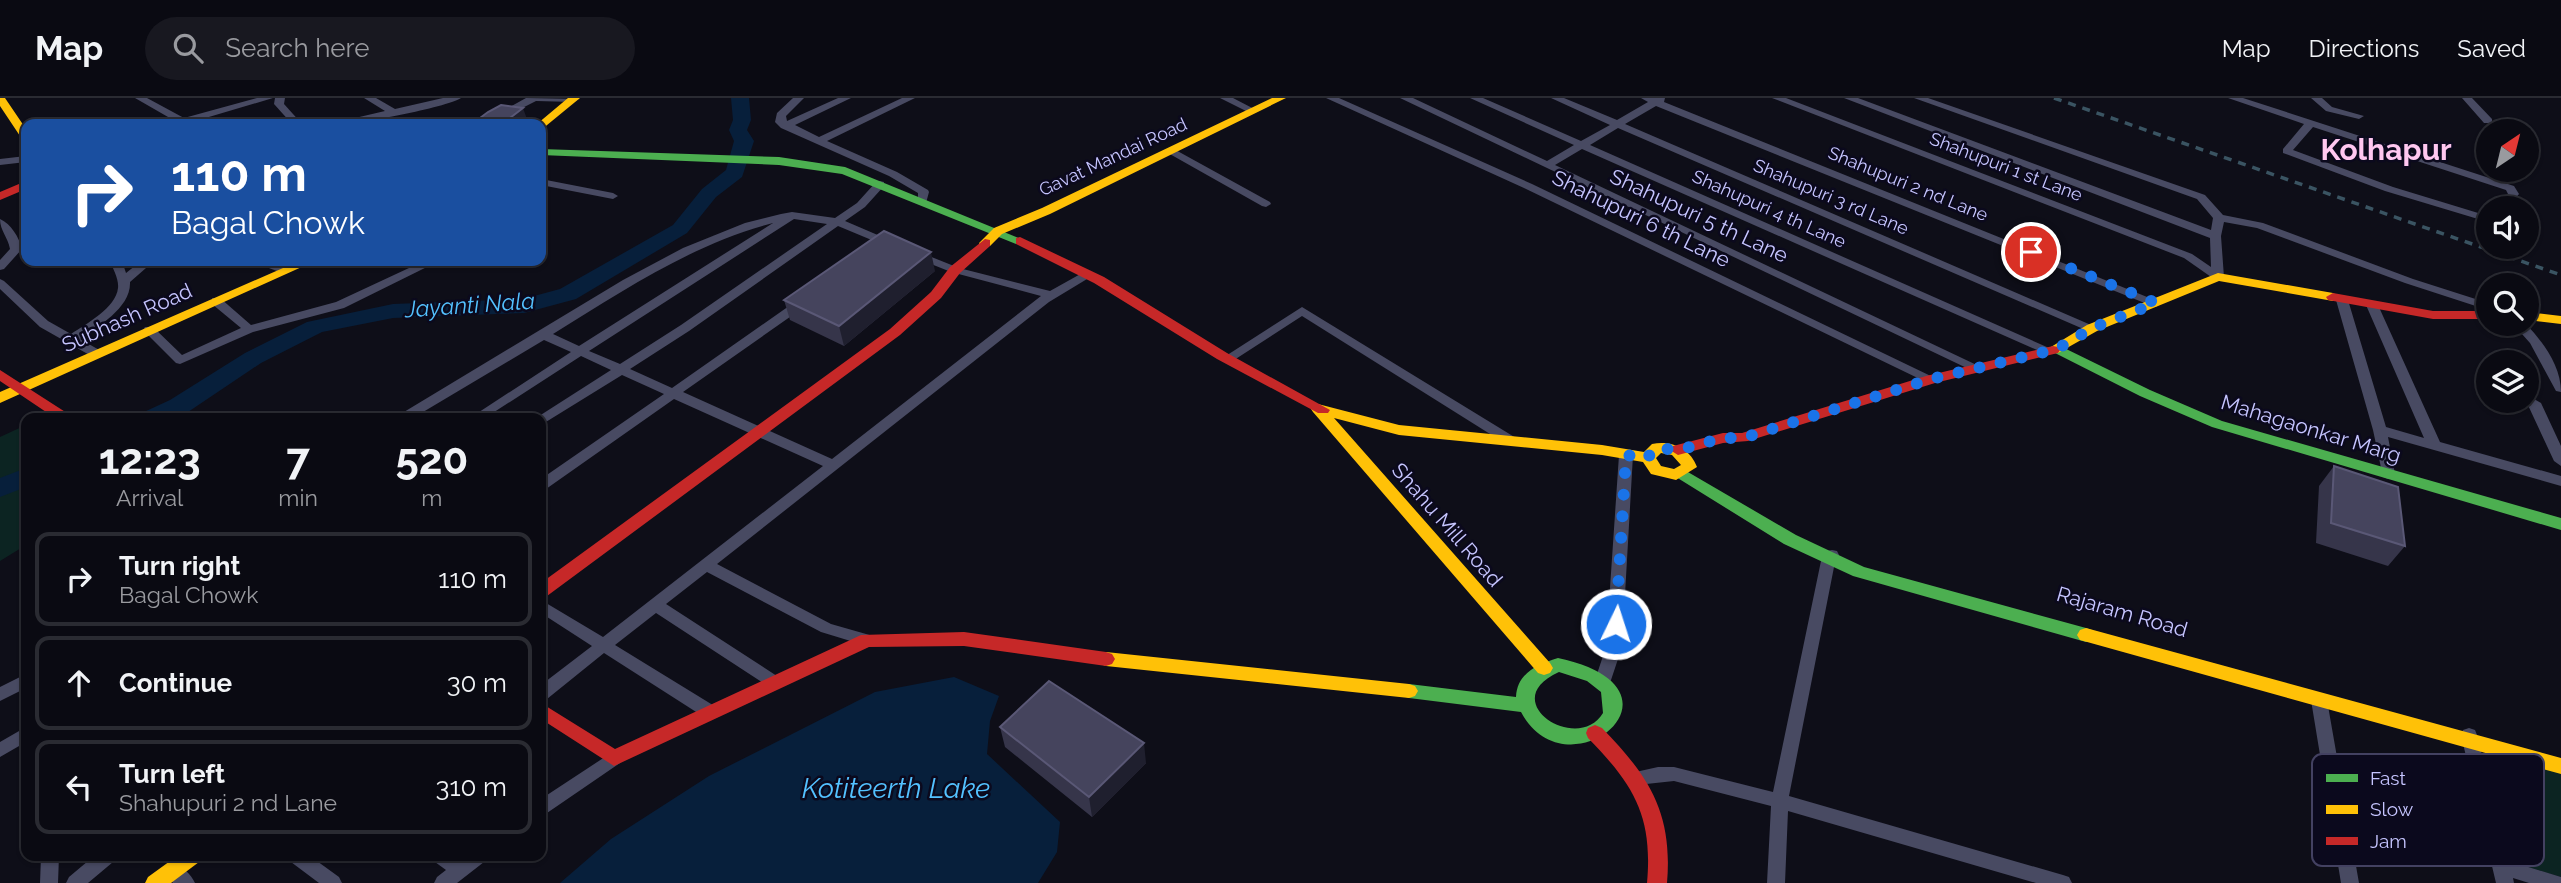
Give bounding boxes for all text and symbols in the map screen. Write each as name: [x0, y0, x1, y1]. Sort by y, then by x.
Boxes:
search box: [145, 17, 635, 80]
text: Map: [35, 29, 103, 68]
icon: search: [169, 29, 207, 67]
text: Search here: [225, 33, 370, 63]
text: Map: [2222, 34, 2271, 63]
text: Directions: [2309, 34, 2419, 63]
text: Saved: [2457, 34, 2526, 63]
street label: Gavat Mandai Road: [1035, 113, 1190, 200]
north arrow: [2476, 119, 2539, 182]
map controls: [2476, 119, 2539, 413]
street label: Shahupuri 1 st Lane: [1927, 128, 2086, 206]
district label: Kolhapur: [2320, 132, 2452, 167]
street label: Shahupuri 2 nd Lane: [1825, 142, 1992, 225]
text: 110 m: [171, 145, 307, 202]
icon: right: [56, 147, 147, 238]
street label: Shahupuri 3 rd Lane: [1750, 154, 1912, 239]
street label: Shahupuri 5 th Lane: [1606, 163, 1792, 268]
street label: Shahupuri 6 th Lane: [1548, 165, 1734, 272]
street label: Shahupuri 4 th Lane: [1689, 165, 1850, 252]
button: sound: [2476, 196, 2539, 259]
text: Bagal Chowk: [171, 204, 365, 241]
pin: [2001, 222, 2061, 282]
icon: arrive: [2012, 233, 2050, 271]
button: search: [2476, 273, 2539, 336]
street label: Subhash Road: [58, 278, 196, 357]
water label: Jayanti Nala: [403, 286, 536, 323]
button: layers: [2476, 350, 2539, 413]
street label: Mahagaonkar Marg: [2218, 389, 2404, 468]
text: 12:23: [99, 435, 201, 484]
text: 7: [286, 435, 310, 484]
text: 520: [396, 435, 468, 484]
street label: Shahu Mill Road: [1387, 458, 1508, 592]
text: Arrival: [116, 484, 183, 511]
text: min: [278, 484, 318, 511]
text: m: [421, 484, 443, 511]
text: Turn right: [119, 551, 240, 581]
icon: right: [60, 560, 98, 598]
text: 110 m: [438, 564, 507, 594]
text: Bagal Chowk: [119, 581, 258, 608]
street label: Rajaram Road: [2054, 581, 2190, 642]
position arrow: [1579, 587, 1653, 661]
icon: ahead: [60, 664, 98, 702]
text: Continue: [119, 668, 232, 698]
text: 30 m: [447, 668, 507, 698]
legend: [2312, 754, 2544, 866]
text: Turn left: [119, 759, 225, 789]
text: Fast: [2370, 767, 2406, 789]
icon: left: [60, 768, 98, 806]
text: 310 m: [436, 772, 507, 802]
water label: Kotiteerth Lake: [802, 772, 990, 805]
text: Shahupuri 2 nd Lane: [119, 789, 337, 816]
text: Slow: [2370, 798, 2414, 820]
text: Jam: [2370, 830, 2407, 852]

